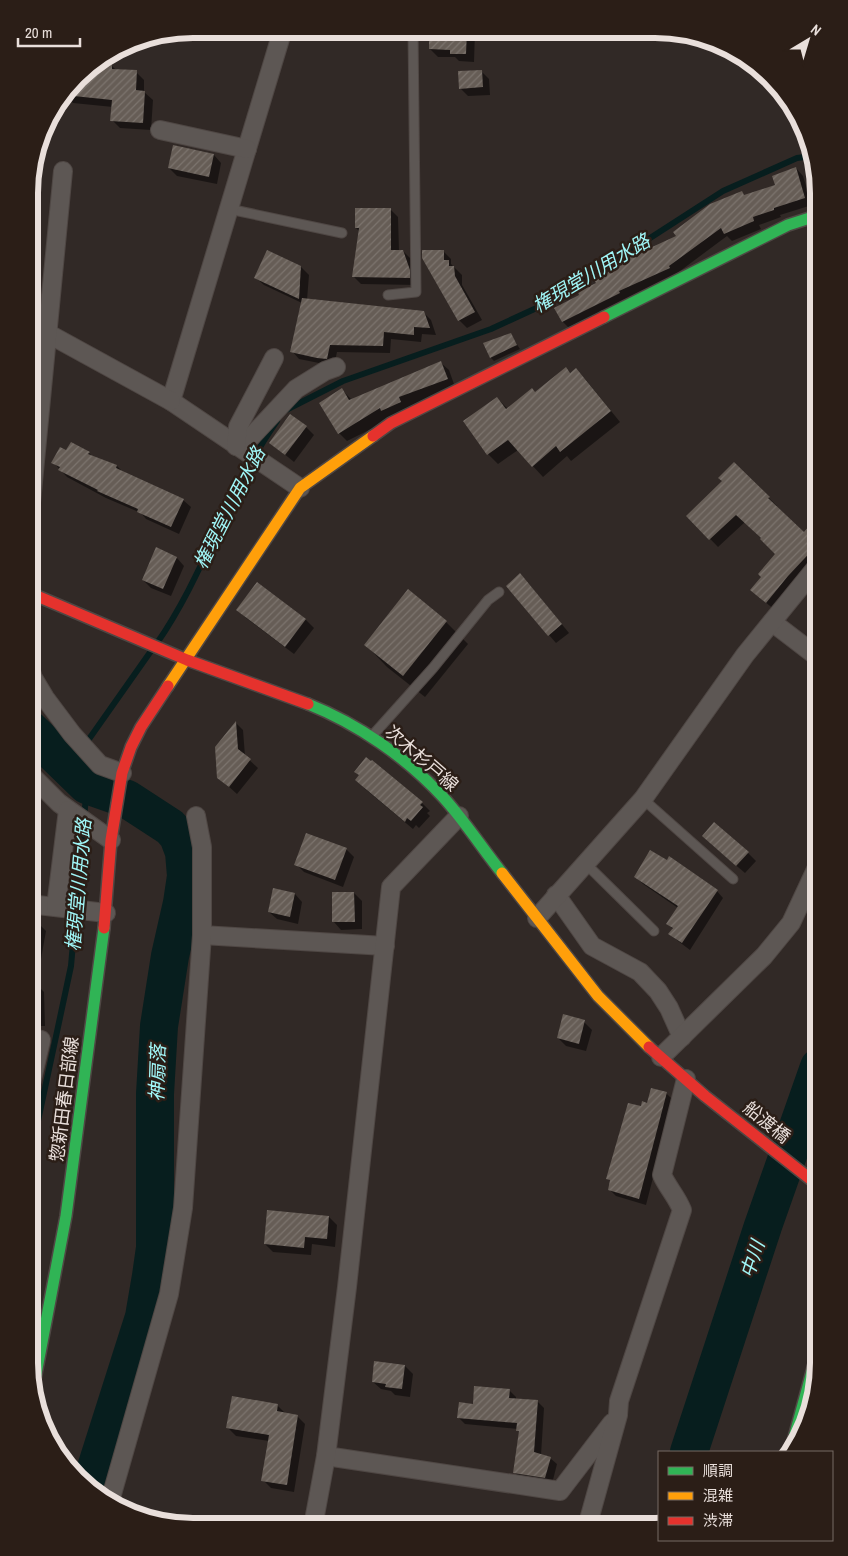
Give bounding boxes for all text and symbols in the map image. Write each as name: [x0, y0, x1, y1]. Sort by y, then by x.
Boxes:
scale bar: [18, 15, 80, 47]
north arrow: [783, 15, 833, 65]
text: N: [807, 20, 825, 39]
text: 20 m: [25, 22, 52, 43]
water label: 権現堂川用水路: [527, 227, 656, 318]
water label: 権現堂川用水路: [187, 441, 272, 573]
street label: 次木杉戸線: [380, 719, 464, 797]
water label: 権現堂川用水路: [59, 816, 97, 952]
street label: 惣新田春日部線: [44, 1035, 84, 1163]
water label: 神扇落: [143, 1041, 171, 1102]
street label: 船渡橋: [738, 1095, 796, 1149]
water label: 中川: [734, 1235, 771, 1281]
legend: [658, 1451, 833, 1541]
text: 順調: [703, 1460, 733, 1481]
text: 混雑: [703, 1485, 733, 1506]
text: 渋滞: [703, 1510, 733, 1531]

